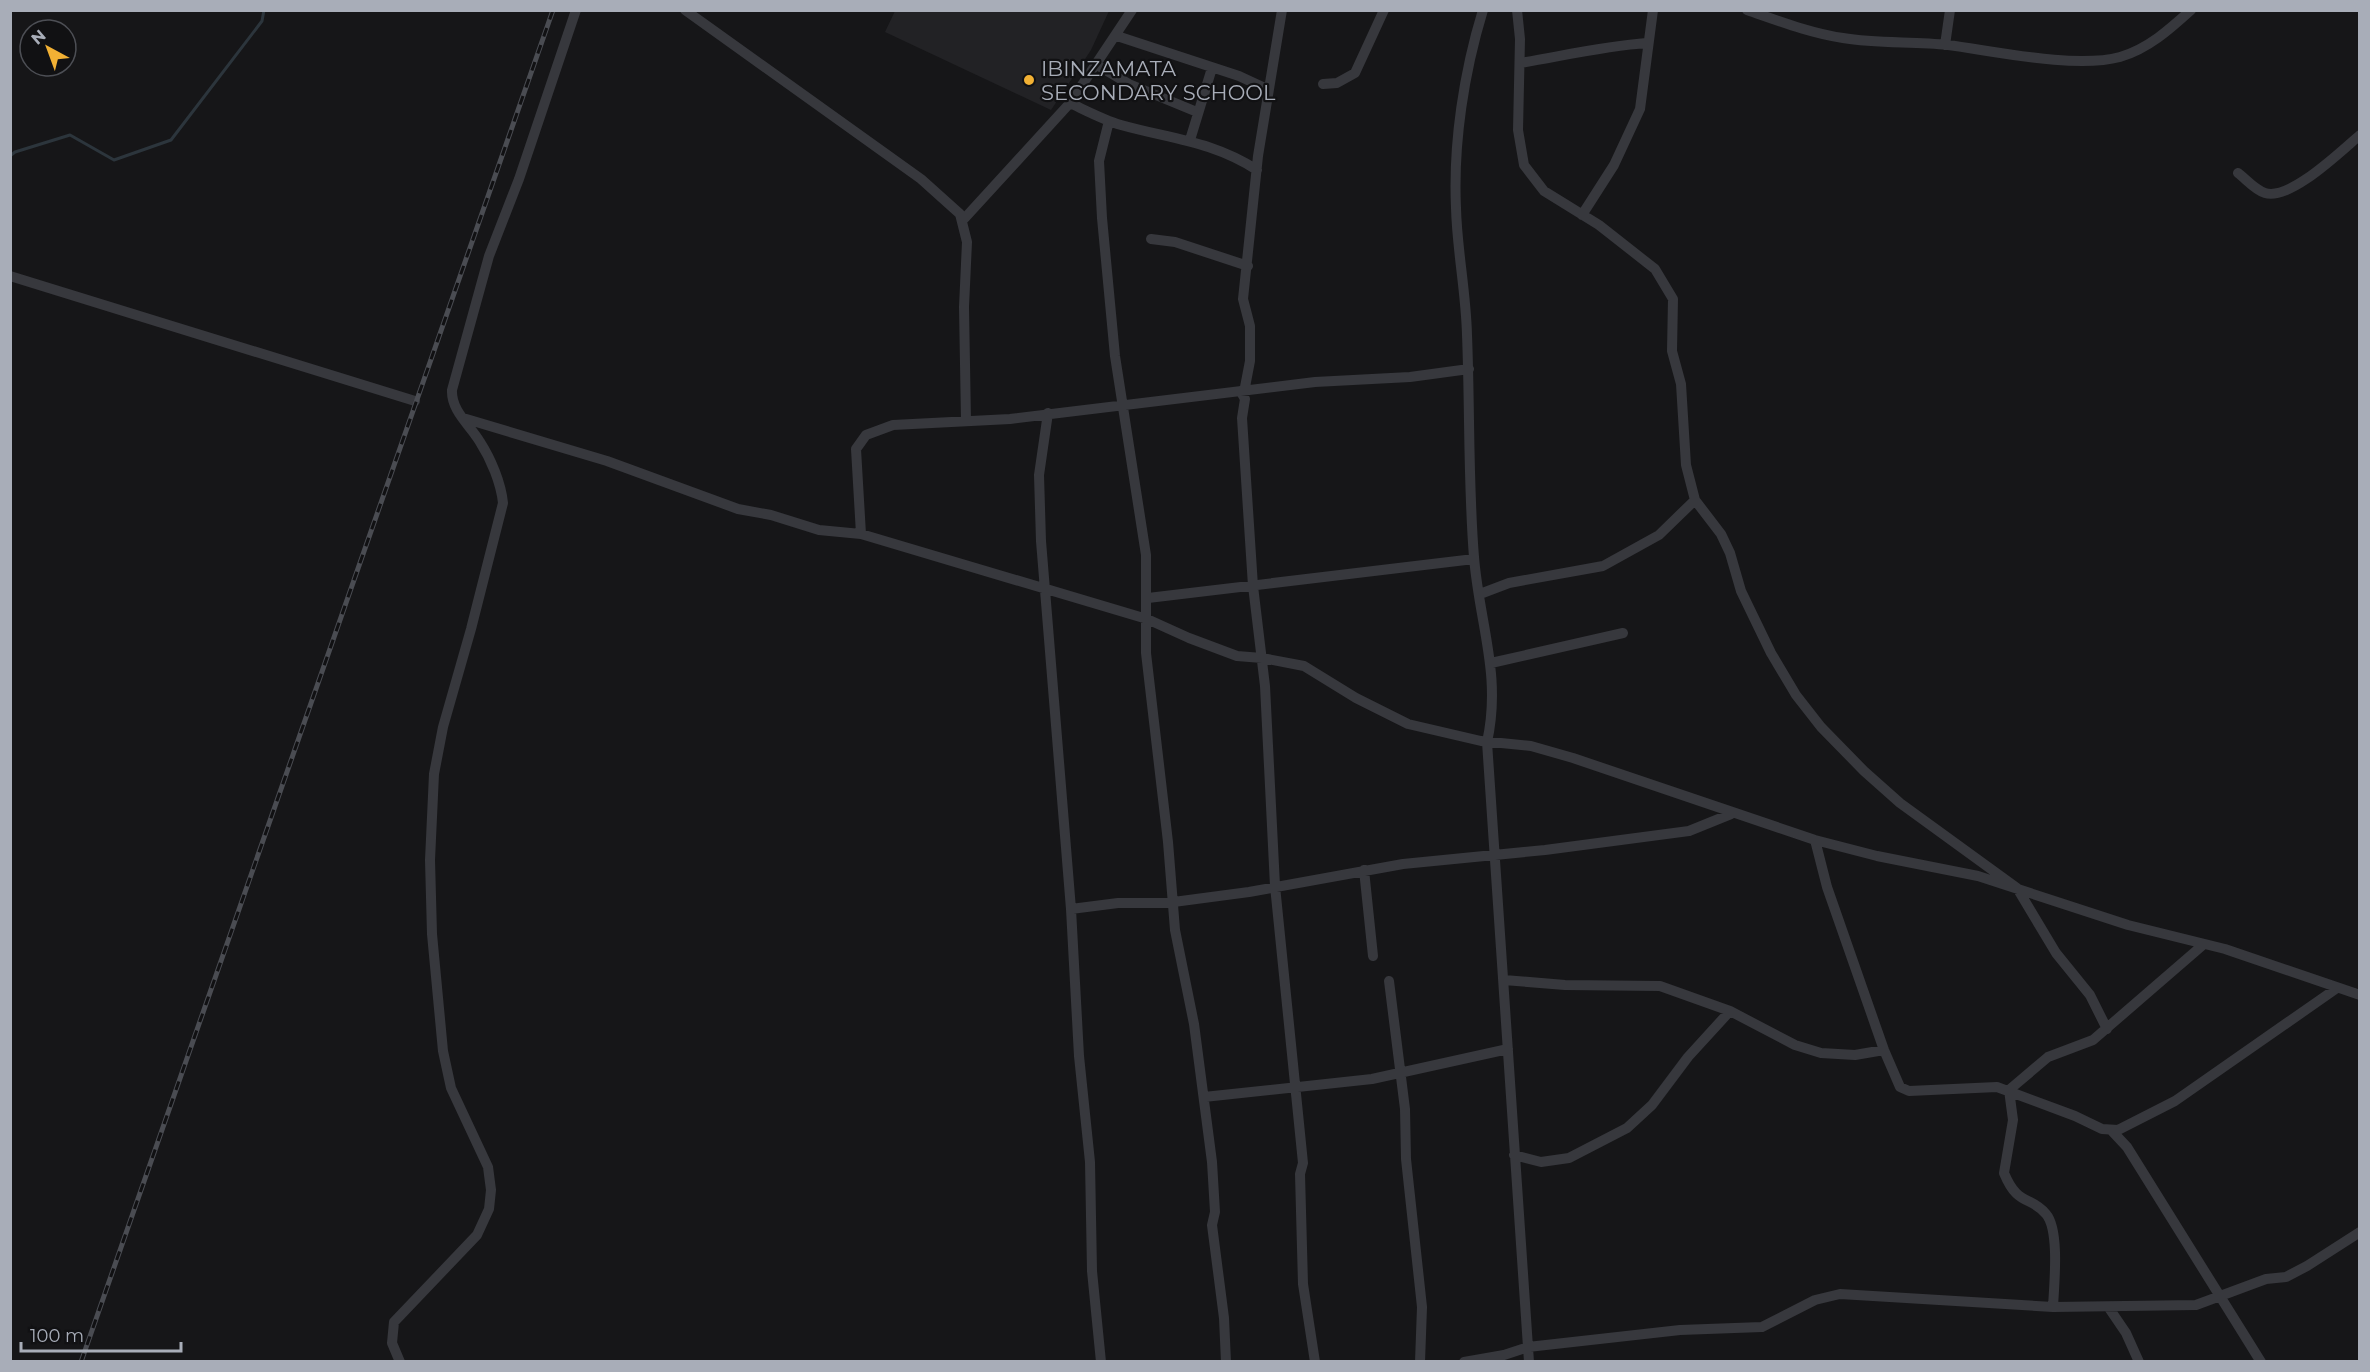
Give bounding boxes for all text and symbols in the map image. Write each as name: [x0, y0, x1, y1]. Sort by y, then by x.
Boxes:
north arrow: [18, 18, 78, 78]
text: N: [27, 26, 50, 48]
place label: IBINZAMATA SECONDARY SCHOOL: [1041, 56, 1276, 105]
marker: IBINZAMATA SECONDARY SCHOOL: [1022, 73, 1036, 87]
scale bar: [21, 1315, 182, 1353]
text: 100 m: [30, 1325, 84, 1347]

